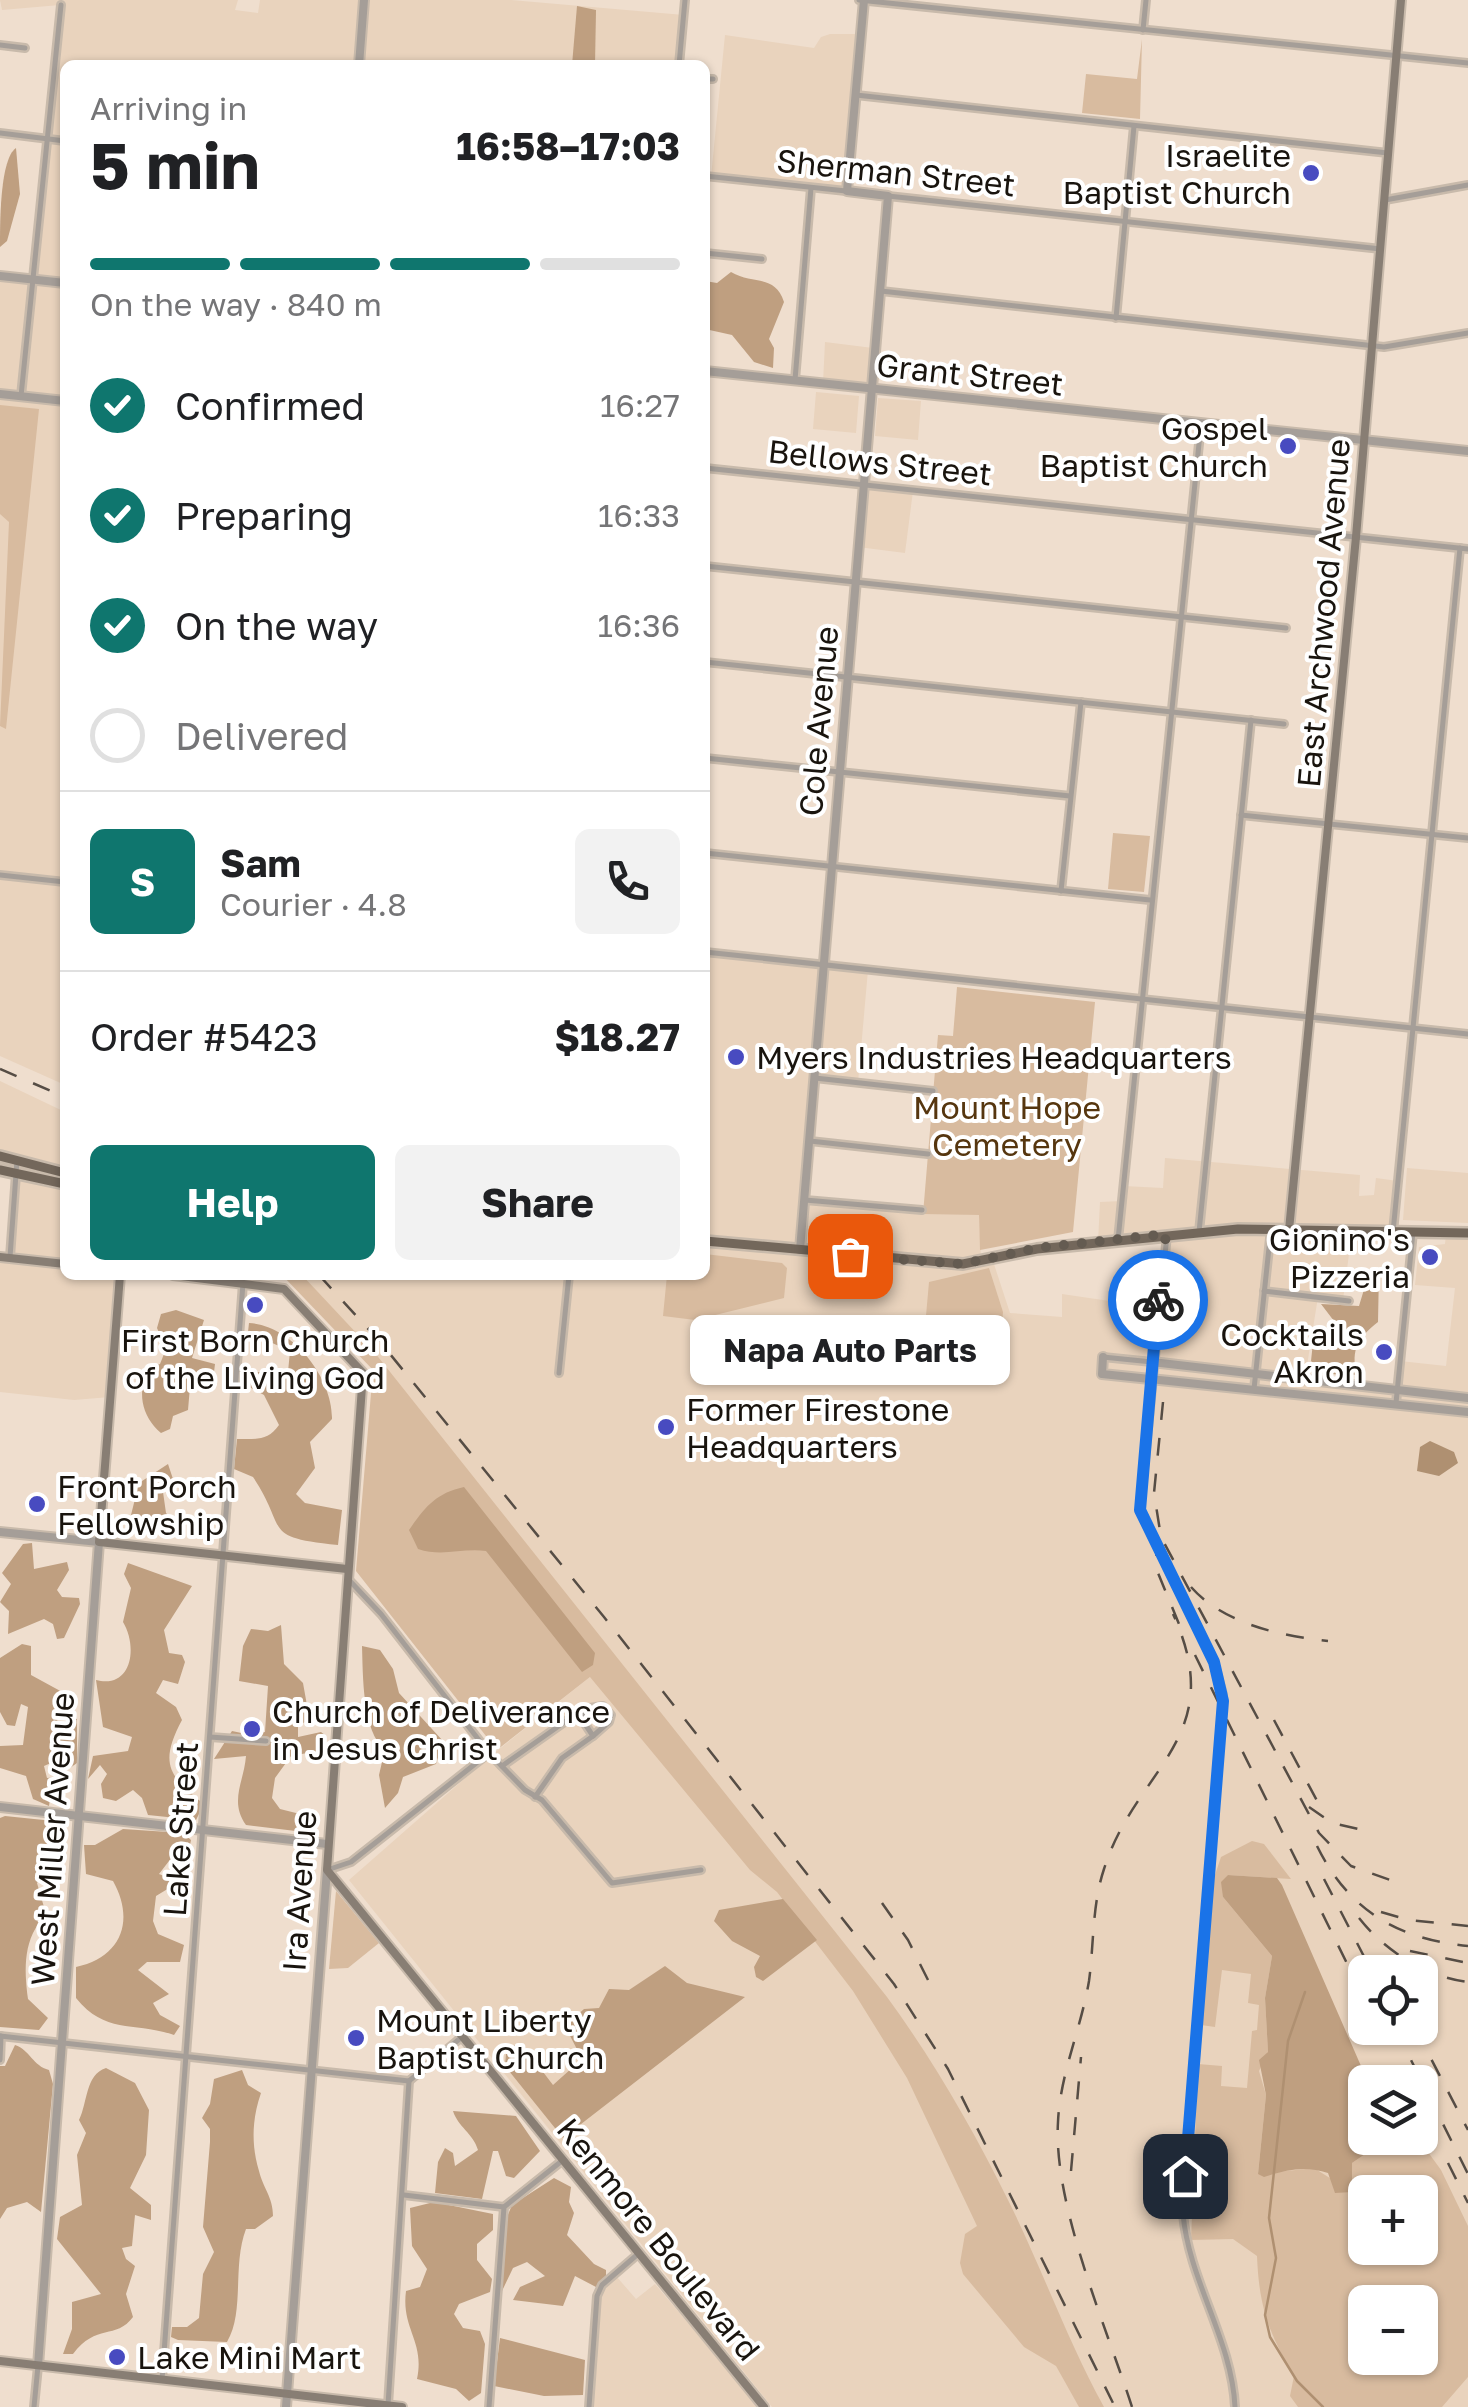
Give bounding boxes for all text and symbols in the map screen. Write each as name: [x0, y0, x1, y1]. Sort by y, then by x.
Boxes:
text: Arriving in: [90, 89, 247, 127]
text: 16:58–17:03: [456, 123, 680, 168]
text: 5 min: [90, 125, 260, 203]
place label: Israelite Baptist Church: [1063, 136, 1291, 211]
street label: Sherman Street: [775, 141, 1017, 203]
marker: Israelite Baptist Church: [1300, 162, 1322, 184]
text: On the way · 840 m: [90, 285, 382, 323]
street label: Grant Street: [875, 345, 1065, 403]
icon: check: [90, 378, 145, 433]
text: Confirmed: [175, 383, 365, 428]
text: 16:27: [600, 386, 680, 424]
place label: Gospel Baptist Church: [1040, 409, 1268, 484]
street label: Bellows Street: [766, 431, 994, 493]
marker: Gospel Baptist Church: [1277, 435, 1299, 457]
street label: East Archwood Avenue: [1289, 437, 1357, 789]
icon: check: [90, 488, 145, 543]
text: Preparing: [175, 493, 353, 538]
text: 16:33: [598, 496, 680, 534]
icon: check: [90, 598, 145, 653]
text: On the way: [175, 603, 378, 648]
text: 16:36: [597, 606, 680, 644]
street label: Cole Avenue: [791, 625, 845, 817]
text: Delivered: [175, 713, 348, 758]
button: phone: [575, 829, 680, 934]
text: Sam: [220, 840, 301, 885]
text: S: [130, 859, 155, 904]
text: Courier · 4.8: [220, 885, 407, 923]
text: Order #5423: [90, 1014, 318, 1059]
text: $18.27: [555, 1014, 680, 1059]
place label: Myers Industries Headquarters: [756, 1038, 1232, 1076]
marker: Myers Industries Headquarters: [725, 1046, 747, 1068]
park label: Mount Hope Cemetery: [913, 1088, 1101, 1163]
button: Help: [90, 1145, 375, 1260]
button: Share: [395, 1145, 680, 1260]
pin: [808, 1214, 893, 1299]
place label: Gionino's Pizzeria: [1269, 1220, 1410, 1295]
icon: bag: [823, 1229, 878, 1284]
marker: Gionino's Pizzeria: [1419, 1246, 1441, 1268]
courier: [1108, 1250, 1208, 1350]
icon: bike: [1131, 1273, 1186, 1328]
marker: First Born Church of the Living God: [244, 1294, 266, 1316]
place label: Cocktails Akron: [1220, 1315, 1364, 1390]
callout: Napa Auto Parts: [690, 1316, 1010, 1386]
place label: First Born Church of the Living God: [121, 1321, 389, 1396]
text: Napa Auto Parts: [723, 1331, 977, 1369]
marker: Cocktails Akron: [1373, 1341, 1395, 1363]
place label: Former Firestone Headquarters: [686, 1390, 949, 1465]
marker: Former Firestone Headquarters: [655, 1416, 677, 1438]
place label: Front Porch Fellowship: [57, 1467, 237, 1542]
marker: Front Porch Fellowship: [26, 1493, 48, 1515]
street label: West Miller Avenue: [23, 1691, 81, 1987]
place label: Church of Deliverance in Jesus Christ: [272, 1692, 610, 1767]
marker: Church of Deliverance in Jesus Christ: [241, 1718, 263, 1740]
street label: Lake Street: [155, 1740, 205, 1918]
street label: Ira Avenue: [274, 1809, 324, 1973]
map controls: [1348, 1955, 1438, 2375]
button: locate: [1348, 1955, 1438, 2045]
place label: Mount Liberty Baptist Church: [376, 2001, 604, 2076]
marker: Mount Liberty Baptist Church: [345, 2027, 367, 2049]
button: layers: [1348, 2065, 1438, 2155]
street label: Kenmore Boulevard: [550, 2110, 768, 2368]
pin: [1143, 2134, 1228, 2219]
icon: home: [1158, 2149, 1213, 2204]
button: +: [1348, 2175, 1438, 2265]
button: −: [1348, 2285, 1438, 2375]
place label: Lake Mini Mart: [137, 2338, 362, 2376]
marker: Lake Mini Mart: [106, 2346, 128, 2368]

